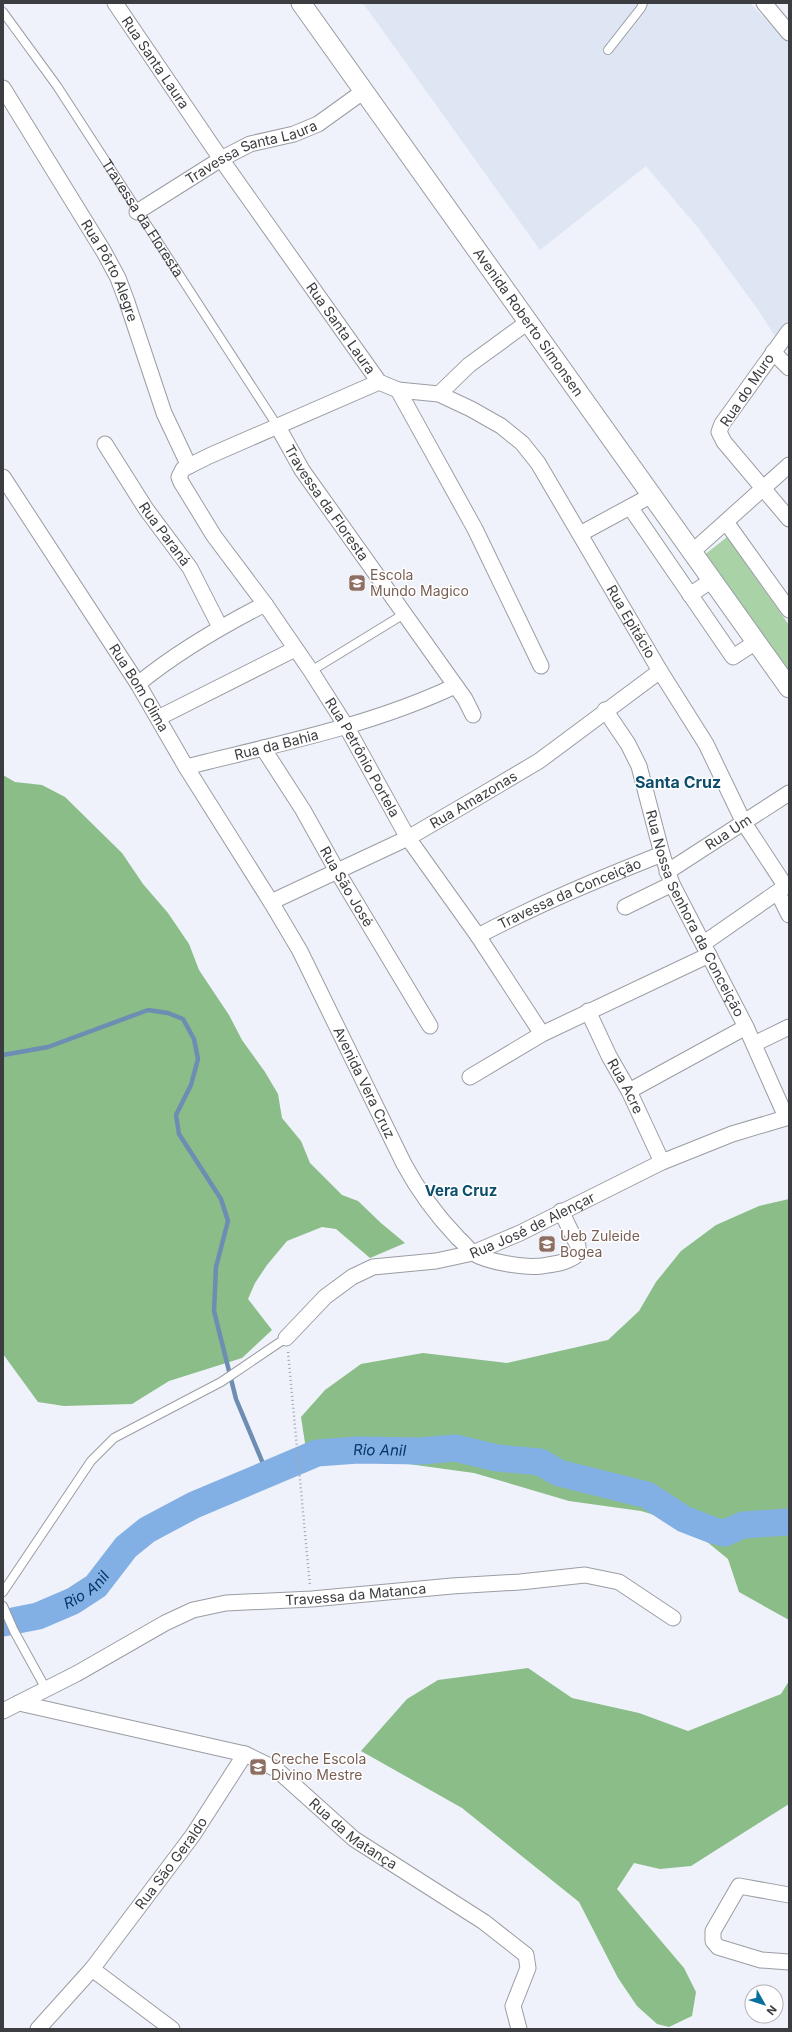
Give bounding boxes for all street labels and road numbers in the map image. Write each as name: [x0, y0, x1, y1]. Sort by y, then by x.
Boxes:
street label: Rua Santa Laura: [119, 13, 193, 112]
street label: Travessa Santa Laura: [182, 116, 319, 187]
street label: Travessa da Floresta: [99, 156, 187, 280]
street label: Rua Pôrto Alegre: [78, 216, 142, 324]
street label: Avenida Roberto Símonsen: [470, 245, 587, 399]
street label: Rua Santa Laura: [303, 279, 379, 377]
street label: Rua do Muro: [716, 350, 777, 429]
street label: Travessa da Floresta: [281, 441, 373, 564]
street label: Rua Paraná: [136, 499, 194, 569]
street label: Rua Epitácio: [603, 582, 659, 661]
street label: Rua Bom Clima: [106, 640, 173, 735]
street label: Rua Petrônio Portela: [322, 694, 404, 820]
street label: Rua da Bahia: [232, 725, 320, 763]
street label: Rua Amazonas: [426, 767, 520, 832]
street label: Rua Nossa Senhora da Conceição: [643, 808, 748, 1019]
street label: Rua Um: [702, 811, 754, 853]
street label: Rua São José: [317, 843, 377, 930]
street label: Travessa da Conceição: [495, 854, 643, 932]
street label: Avenida Vera Cruz: [330, 1024, 399, 1141]
street label: Rua Acre: [604, 1055, 647, 1116]
street label: Rua José de Alençar: [467, 1188, 597, 1261]
street label: Travessa da Matanca: [285, 1579, 427, 1608]
street label: Rua da Matança: [306, 1794, 401, 1872]
street label: Rua São Geraldo: [131, 1814, 210, 1912]

